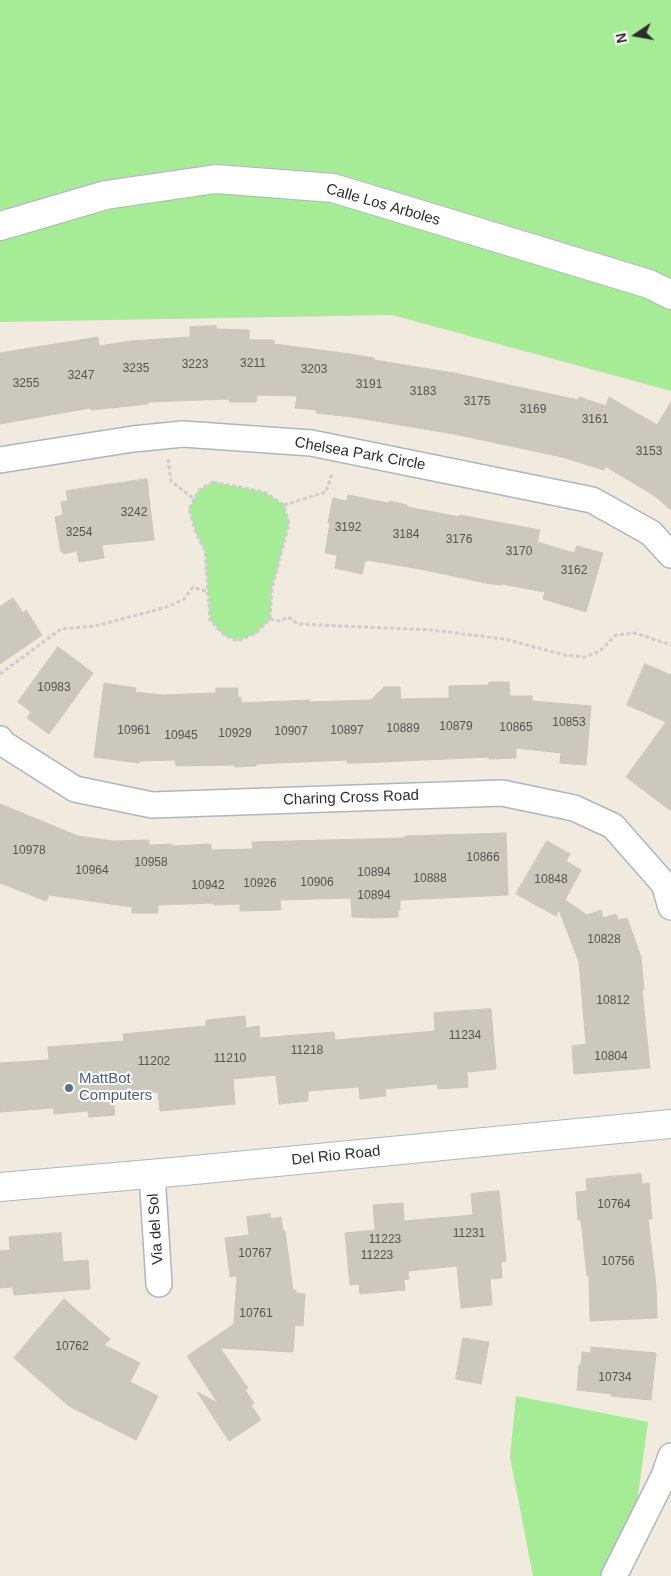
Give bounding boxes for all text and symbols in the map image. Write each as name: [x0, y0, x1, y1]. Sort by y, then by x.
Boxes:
north arrow: [611, 10, 661, 60]
text: N: [612, 32, 630, 45]
street label: Calle Los Arboles: [324, 180, 442, 230]
house number: 3211: [240, 357, 266, 371]
house number: 3223: [182, 358, 208, 372]
house number: 3235: [123, 362, 149, 376]
house number: 3203: [301, 363, 327, 377]
house number: 3247: [68, 369, 94, 383]
house number: 3255: [13, 377, 39, 391]
house number: 3191: [356, 378, 382, 392]
house number: 3183: [410, 385, 436, 399]
house number: 3175: [464, 395, 490, 409]
house number: 3169: [520, 403, 546, 417]
house number: 3161: [582, 413, 608, 427]
street label: Chelsea Park Circle: [293, 434, 427, 474]
house number: 3153: [636, 445, 662, 459]
house number: 3242: [121, 506, 147, 520]
house number: 3192: [335, 521, 361, 535]
house number: 3254: [66, 526, 92, 540]
house number: 3184: [393, 528, 419, 542]
house number: 3176: [446, 533, 472, 547]
house number: 3170: [506, 545, 532, 559]
house number: 3162: [561, 564, 587, 578]
house number: 10983: [37, 681, 71, 695]
house number: 10853: [552, 716, 586, 730]
house number: 10879: [439, 720, 473, 734]
house number: 10865: [499, 721, 533, 735]
house number: 10889: [386, 722, 420, 736]
house number: 10961: [117, 724, 151, 738]
house number: 10897: [330, 724, 364, 738]
house number: 10907: [274, 725, 308, 739]
house number: 10929: [218, 727, 252, 741]
house number: 10945: [164, 729, 198, 743]
street label: Charing Cross Road: [283, 787, 419, 809]
house number: 10978: [12, 844, 46, 858]
house number: 10866: [466, 851, 500, 865]
house number: 10958: [134, 856, 168, 870]
house number: 10964: [75, 864, 109, 878]
house number: 10894: [357, 866, 391, 880]
house number: 10888: [413, 872, 447, 886]
house number: 10848: [534, 873, 568, 887]
house number: 10906: [300, 876, 334, 890]
house number: 10926: [243, 877, 277, 891]
house number: 10942: [191, 879, 225, 893]
house number: 10894: [357, 889, 391, 903]
house number: 10828: [587, 933, 621, 947]
house number: 10812: [596, 994, 630, 1008]
house number: 11234: [449, 1029, 481, 1043]
house number: 11218: [291, 1044, 323, 1058]
house number: 10804: [594, 1050, 628, 1064]
house number: 11210: [214, 1052, 246, 1066]
house number: 11202: [138, 1055, 170, 1069]
place label: MattBot Computers: [79, 1070, 152, 1105]
marker: MattBot Computers: [63, 1082, 75, 1094]
street label: Del Rio Road: [291, 1142, 381, 1170]
street label: Via del Sol: [145, 1193, 167, 1265]
house number: 10764: [597, 1198, 631, 1212]
house number: 11231: [453, 1227, 485, 1241]
house number: 11223: [369, 1233, 401, 1247]
house number: 10767: [238, 1247, 272, 1261]
house number: 11223: [361, 1249, 393, 1263]
house number: 10756: [601, 1255, 635, 1269]
house number: 10761: [239, 1307, 273, 1321]
house number: 10762: [55, 1340, 89, 1354]
house number: 10734: [598, 1371, 632, 1385]

